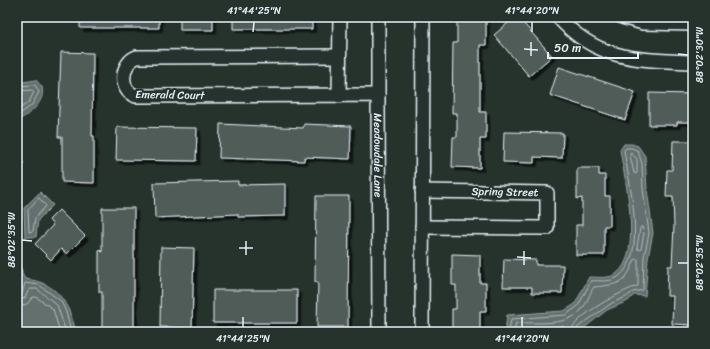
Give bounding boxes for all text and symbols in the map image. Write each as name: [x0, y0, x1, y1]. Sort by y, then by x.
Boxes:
text: 41°44'25"N: [227, 2, 281, 20]
text: 41°44'20"N: [505, 2, 559, 20]
text: 88°02'30"W: [691, 27, 709, 83]
scale bar: [548, 34, 638, 60]
text: 50 m: [554, 37, 581, 59]
street label: Emerald Court: [135, 85, 205, 105]
street label: Meadowdale Lane: [369, 113, 388, 198]
street label: Spring Street: [471, 182, 539, 202]
text: 88°02'35"W: [3, 212, 21, 268]
text: 88°02'35"W: [691, 235, 709, 291]
text: 41°44'25"N: [216, 330, 270, 348]
text: 41°44'20"N: [495, 330, 549, 348]

